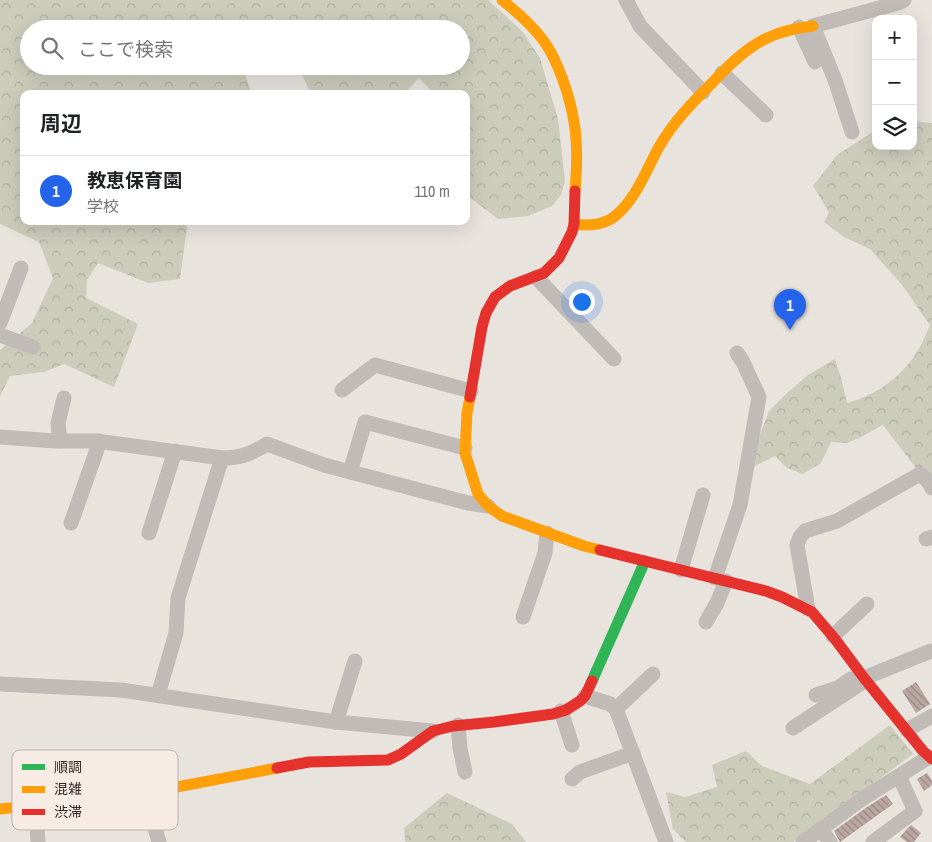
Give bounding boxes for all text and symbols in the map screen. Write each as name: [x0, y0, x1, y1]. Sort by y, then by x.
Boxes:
map controls: [872, 15, 917, 150]
button: +: [872, 15, 917, 60]
search box: [20, 20, 470, 75]
icon: search: [38, 34, 66, 62]
text: ここで検索: [78, 36, 173, 62]
button: −: [872, 60, 917, 105]
button: layers: [872, 105, 917, 150]
text: 周辺: [40, 109, 82, 138]
text: 教恵保育園: [87, 167, 182, 193]
text: 1: [52, 180, 60, 202]
text: 110 m: [414, 180, 450, 202]
text: 学校: [87, 195, 119, 217]
your location: [569, 289, 595, 315]
pin: 1: [774, 289, 806, 330]
legend: [12, 750, 178, 830]
text: 順調: [54, 758, 82, 776]
text: 混雑: [54, 780, 82, 798]
text: 渋滞: [54, 803, 82, 821]

